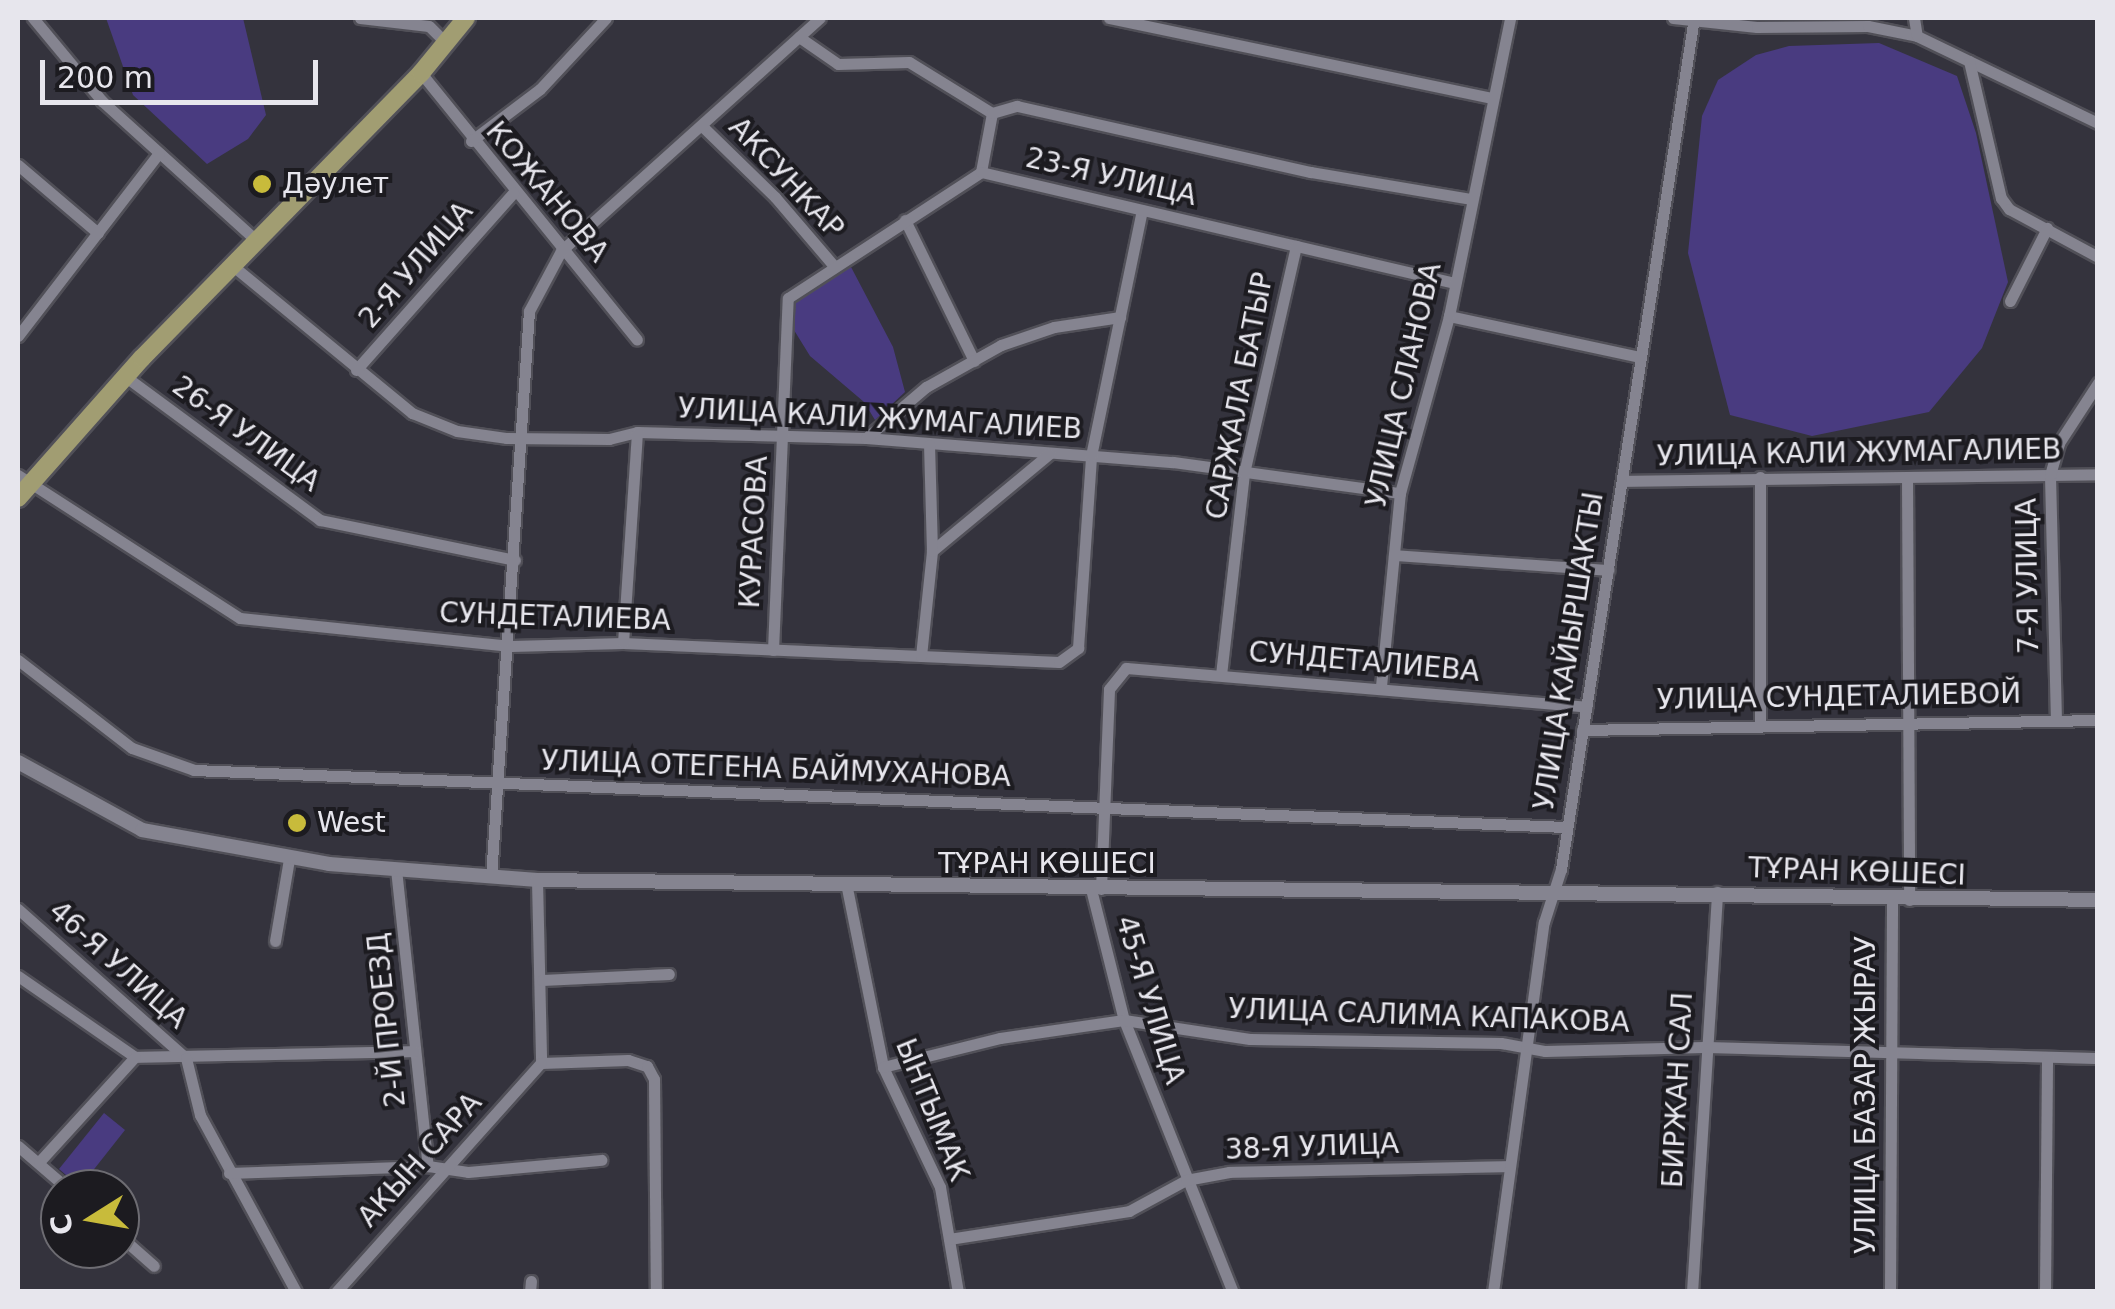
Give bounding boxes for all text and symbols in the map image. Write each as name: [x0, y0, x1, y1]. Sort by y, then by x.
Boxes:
scale bar: [45, 40, 322, 102]
text: 200 m: [57, 60, 153, 95]
street label: АКСУНКАР: [722, 111, 850, 245]
street label: КОЖАНОВА: [479, 115, 615, 269]
street label: 23-Я УЛИЦА: [1022, 141, 1200, 213]
place label: Дәулет: [282, 167, 389, 201]
marker: Дәулет: [251, 173, 273, 195]
street label: 2-Я УЛИЦА: [352, 195, 480, 335]
street label: УЛИЦА СЛАНОВА: [1360, 259, 1448, 511]
street label: САРЖАЛА БАТЫР: [1200, 270, 1280, 522]
street label: 26-Я УЛИЦА: [166, 369, 326, 499]
street label: УЛИЦА КАЛИ ЖУМАГАЛИЕВ: [677, 392, 1083, 446]
street label: УЛИЦА КАЛИ ЖУМАГАЛИЕВ: [1657, 433, 2061, 473]
street label: КУРАСОВА: [733, 455, 775, 609]
street label: УЛИЦА КАЙЫРШАКТЫ: [1527, 490, 1611, 812]
street label: 7-Я УЛИЦА: [2010, 498, 2046, 654]
street label: СУНДЕТАЛИЕВА: [439, 596, 671, 638]
street label: СУНДЕТАЛИЕВА: [1247, 635, 1481, 689]
street label: УЛИЦА СУНДЕТАЛИЕВОЙ: [1657, 677, 2021, 717]
street label: УЛИЦА ОТЕГЕНА БАЙМУХАНОВА: [541, 744, 1011, 794]
place label: West: [317, 806, 386, 840]
marker: West: [286, 812, 308, 834]
street label: ТҰРАН КӨШЕСІ: [938, 847, 1156, 881]
street label: ТҰРАН КӨШЕСІ: [1748, 851, 1966, 893]
street label: 46-Я УЛИЦА: [42, 894, 194, 1036]
street label: 45-Я УЛИЦА: [1108, 912, 1192, 1088]
street label: 2-Й ПРОЕЗД: [361, 931, 413, 1109]
street label: УЛИЦА БАЗАР ЖЫРАУ: [1849, 936, 1883, 1254]
street label: БИРЖАН САЛ: [1656, 991, 1700, 1189]
street label: УЛИЦА САЛИМА КАПАКОВА: [1228, 992, 1630, 1040]
street label: ЫНТЫМАК: [888, 1034, 976, 1186]
street label: АКЫН САРА: [351, 1086, 489, 1234]
street label: 38-Я УЛИЦА: [1224, 1127, 1400, 1167]
north arrow: [40, 1169, 140, 1269]
text: С: [44, 1211, 80, 1238]

